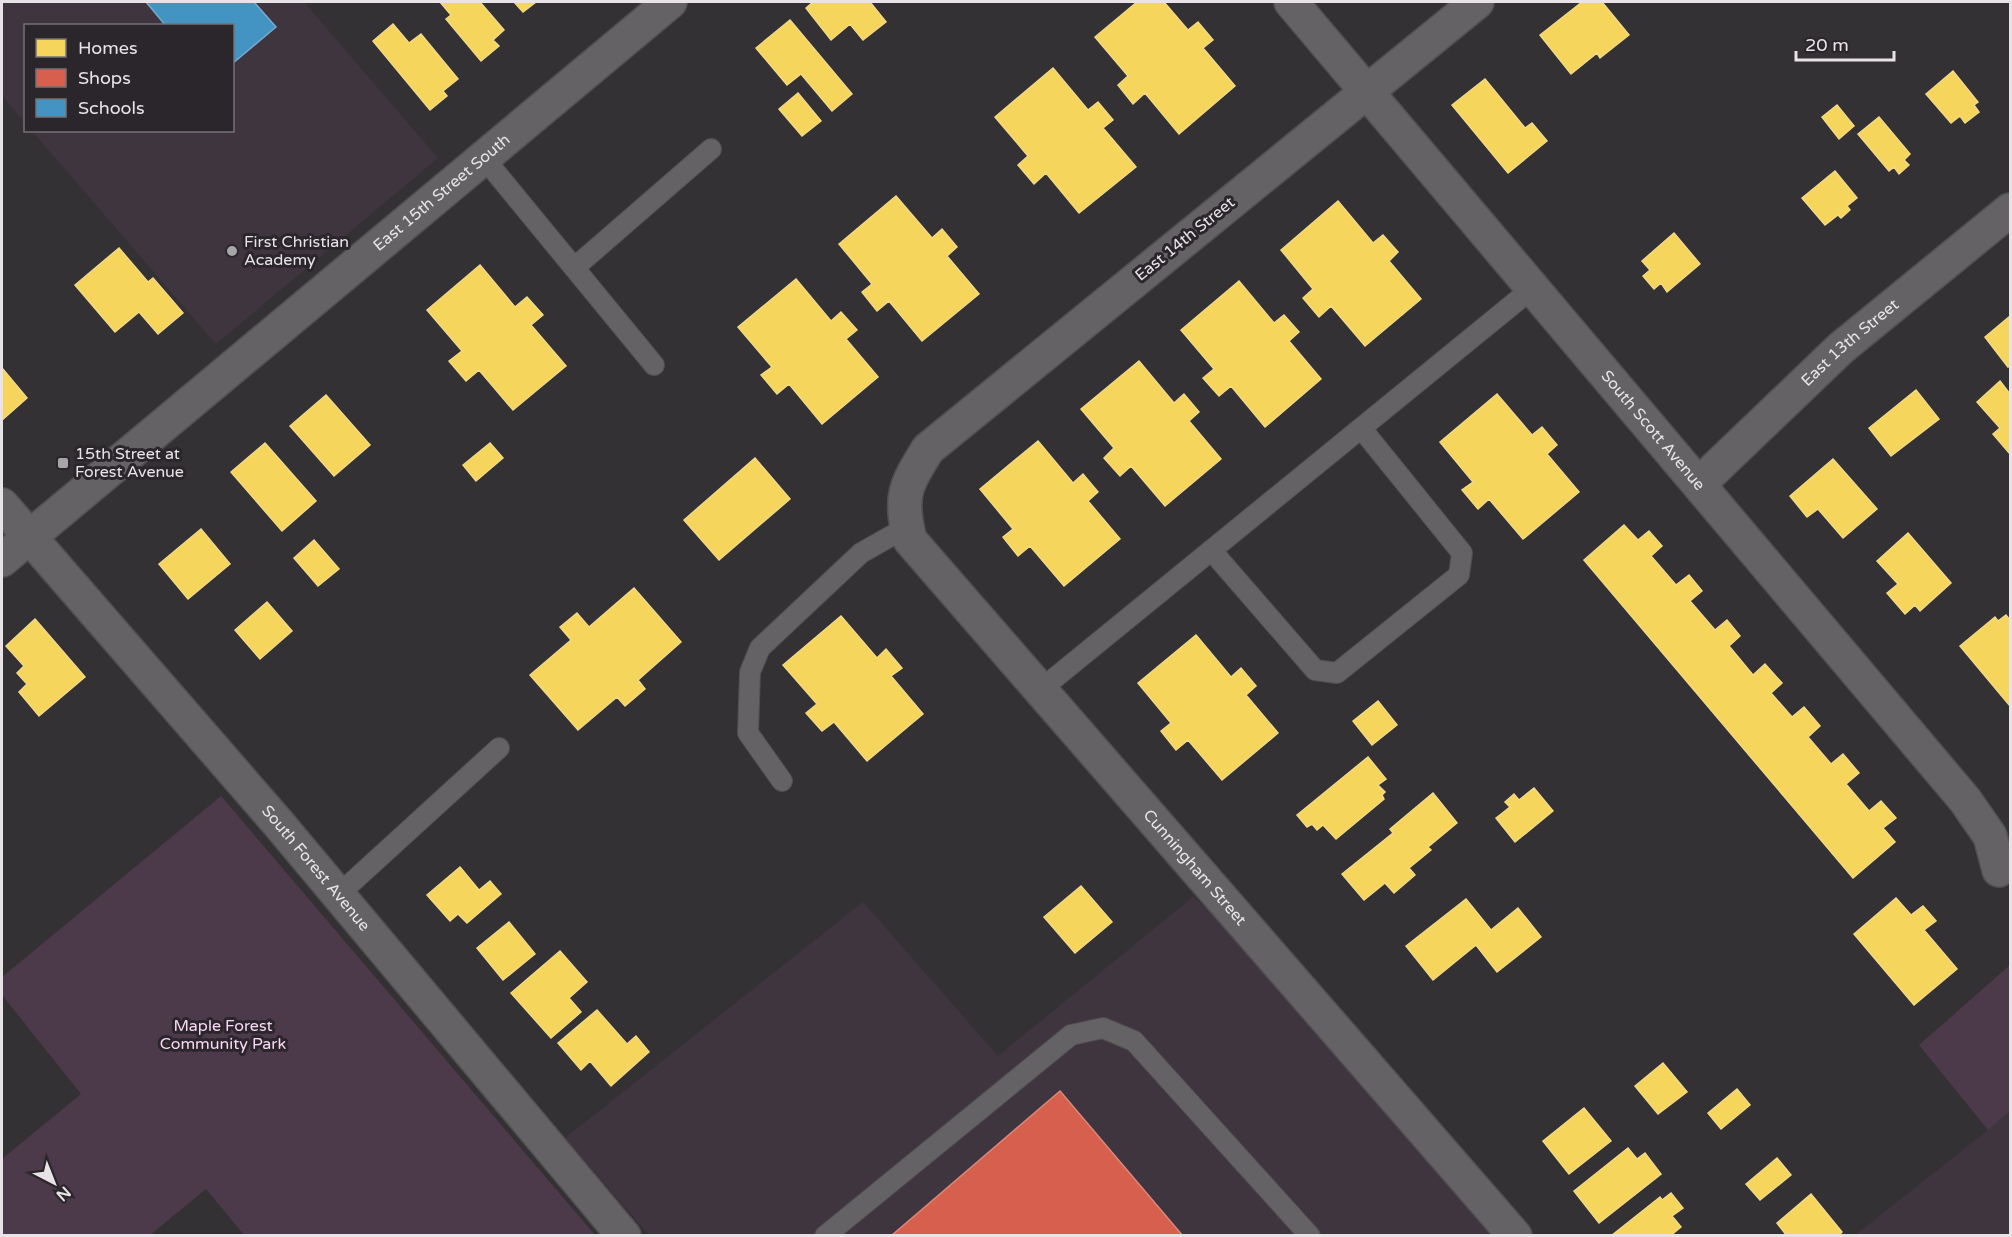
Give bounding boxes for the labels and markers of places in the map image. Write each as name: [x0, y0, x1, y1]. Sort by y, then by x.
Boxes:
place label: First Christian Academy: [244, 232, 349, 270]
marker: First Christian Academy: [225, 244, 239, 258]
place label: 15th Street at Forest Avenue: [75, 444, 184, 482]
marker: 15th Street at Forest Avenue: [56, 456, 70, 470]

